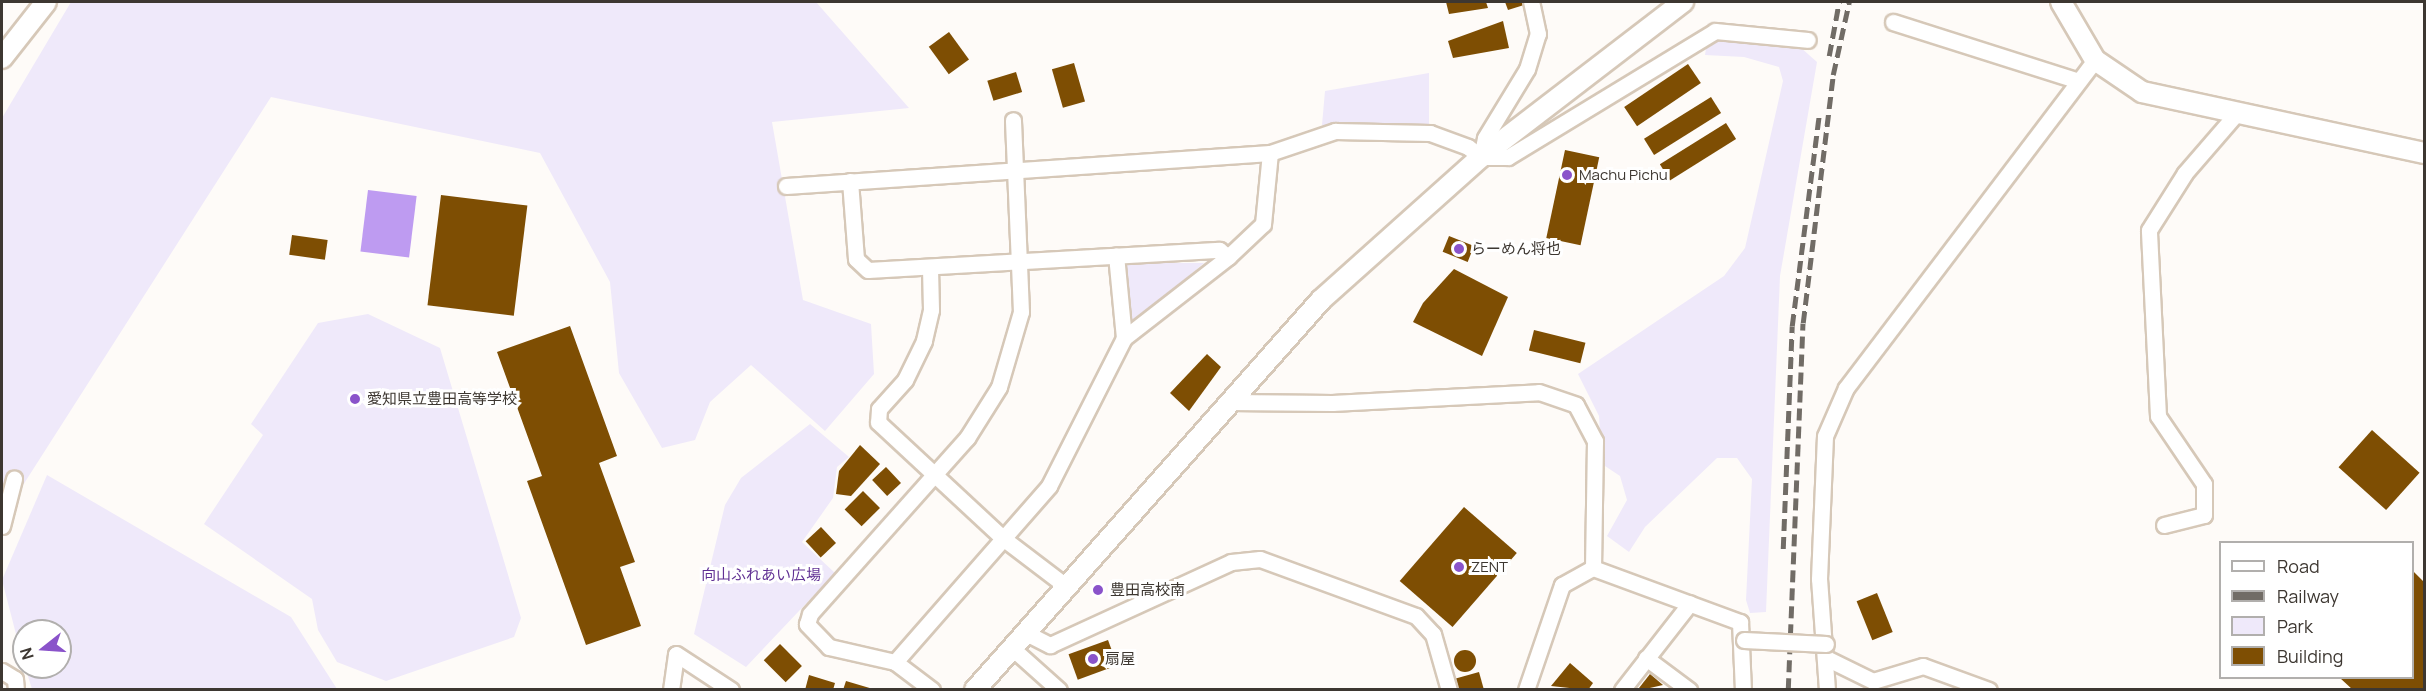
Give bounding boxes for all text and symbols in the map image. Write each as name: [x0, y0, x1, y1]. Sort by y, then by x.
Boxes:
place label: Machu Pichu: [1579, 166, 1668, 184]
marker: Machu Pichu: [1560, 168, 1574, 182]
place label: らーめん将也: [1471, 240, 1561, 258]
marker: らーめん将也: [1452, 242, 1466, 256]
place label: 愛知県立豊田高等学校: [367, 390, 517, 408]
marker: 愛知県立豊田高等学校: [348, 392, 362, 406]
legend: [2219, 541, 2414, 679]
text: Road: [2277, 554, 2320, 578]
place label: ZENT: [1471, 558, 1508, 576]
marker: ZENT: [1452, 560, 1466, 574]
park label: 向山ふれあい広場: [701, 566, 821, 584]
place label: 豊田高校南: [1110, 581, 1185, 599]
marker: 豊田高校南: [1091, 583, 1105, 597]
text: Railway: [2277, 584, 2339, 608]
text: Park: [2277, 614, 2313, 638]
north arrow: [12, 619, 72, 679]
text: Building: [2277, 644, 2343, 668]
text: N: [14, 645, 39, 662]
place label: 扇屋: [1105, 650, 1135, 668]
marker: 扇屋: [1086, 652, 1100, 666]

